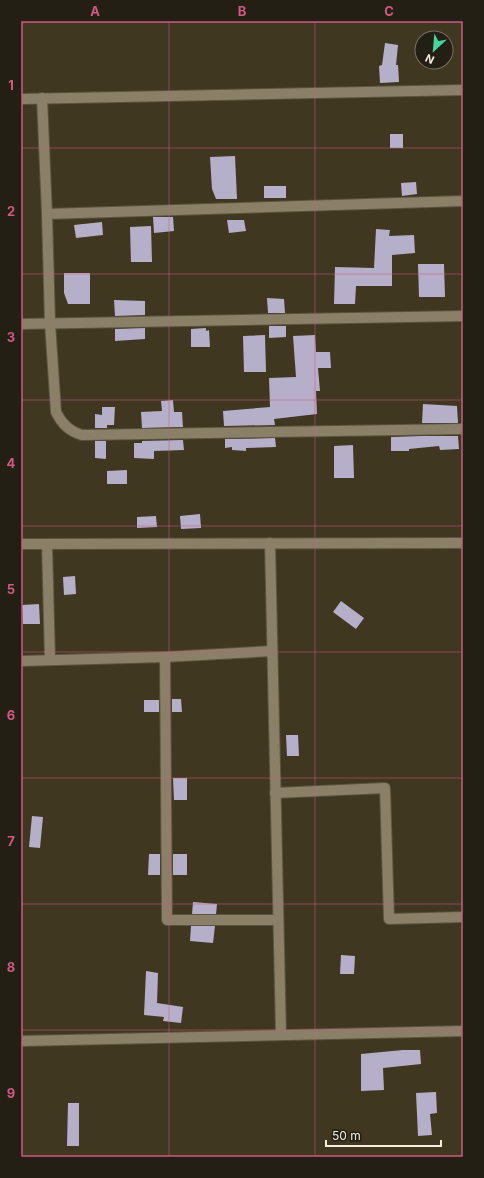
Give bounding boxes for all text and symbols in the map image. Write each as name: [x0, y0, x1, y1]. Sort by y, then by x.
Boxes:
text: A: [90, 3, 100, 19]
text: B: [238, 3, 247, 19]
text: C: [384, 3, 394, 19]
north arrow: [414, 30, 454, 70]
text: N: [423, 51, 436, 67]
text: 1: [8, 77, 14, 93]
text: 2: [7, 203, 15, 219]
text: 3: [7, 329, 15, 345]
text: 4: [7, 455, 16, 471]
text: 5: [7, 581, 15, 597]
text: 6: [7, 707, 15, 723]
text: 7: [7, 833, 15, 849]
text: 8: [7, 959, 15, 975]
text: 9: [7, 1085, 15, 1101]
scale bar: [326, 1122, 441, 1148]
text: 50 m: [332, 1128, 361, 1143]

